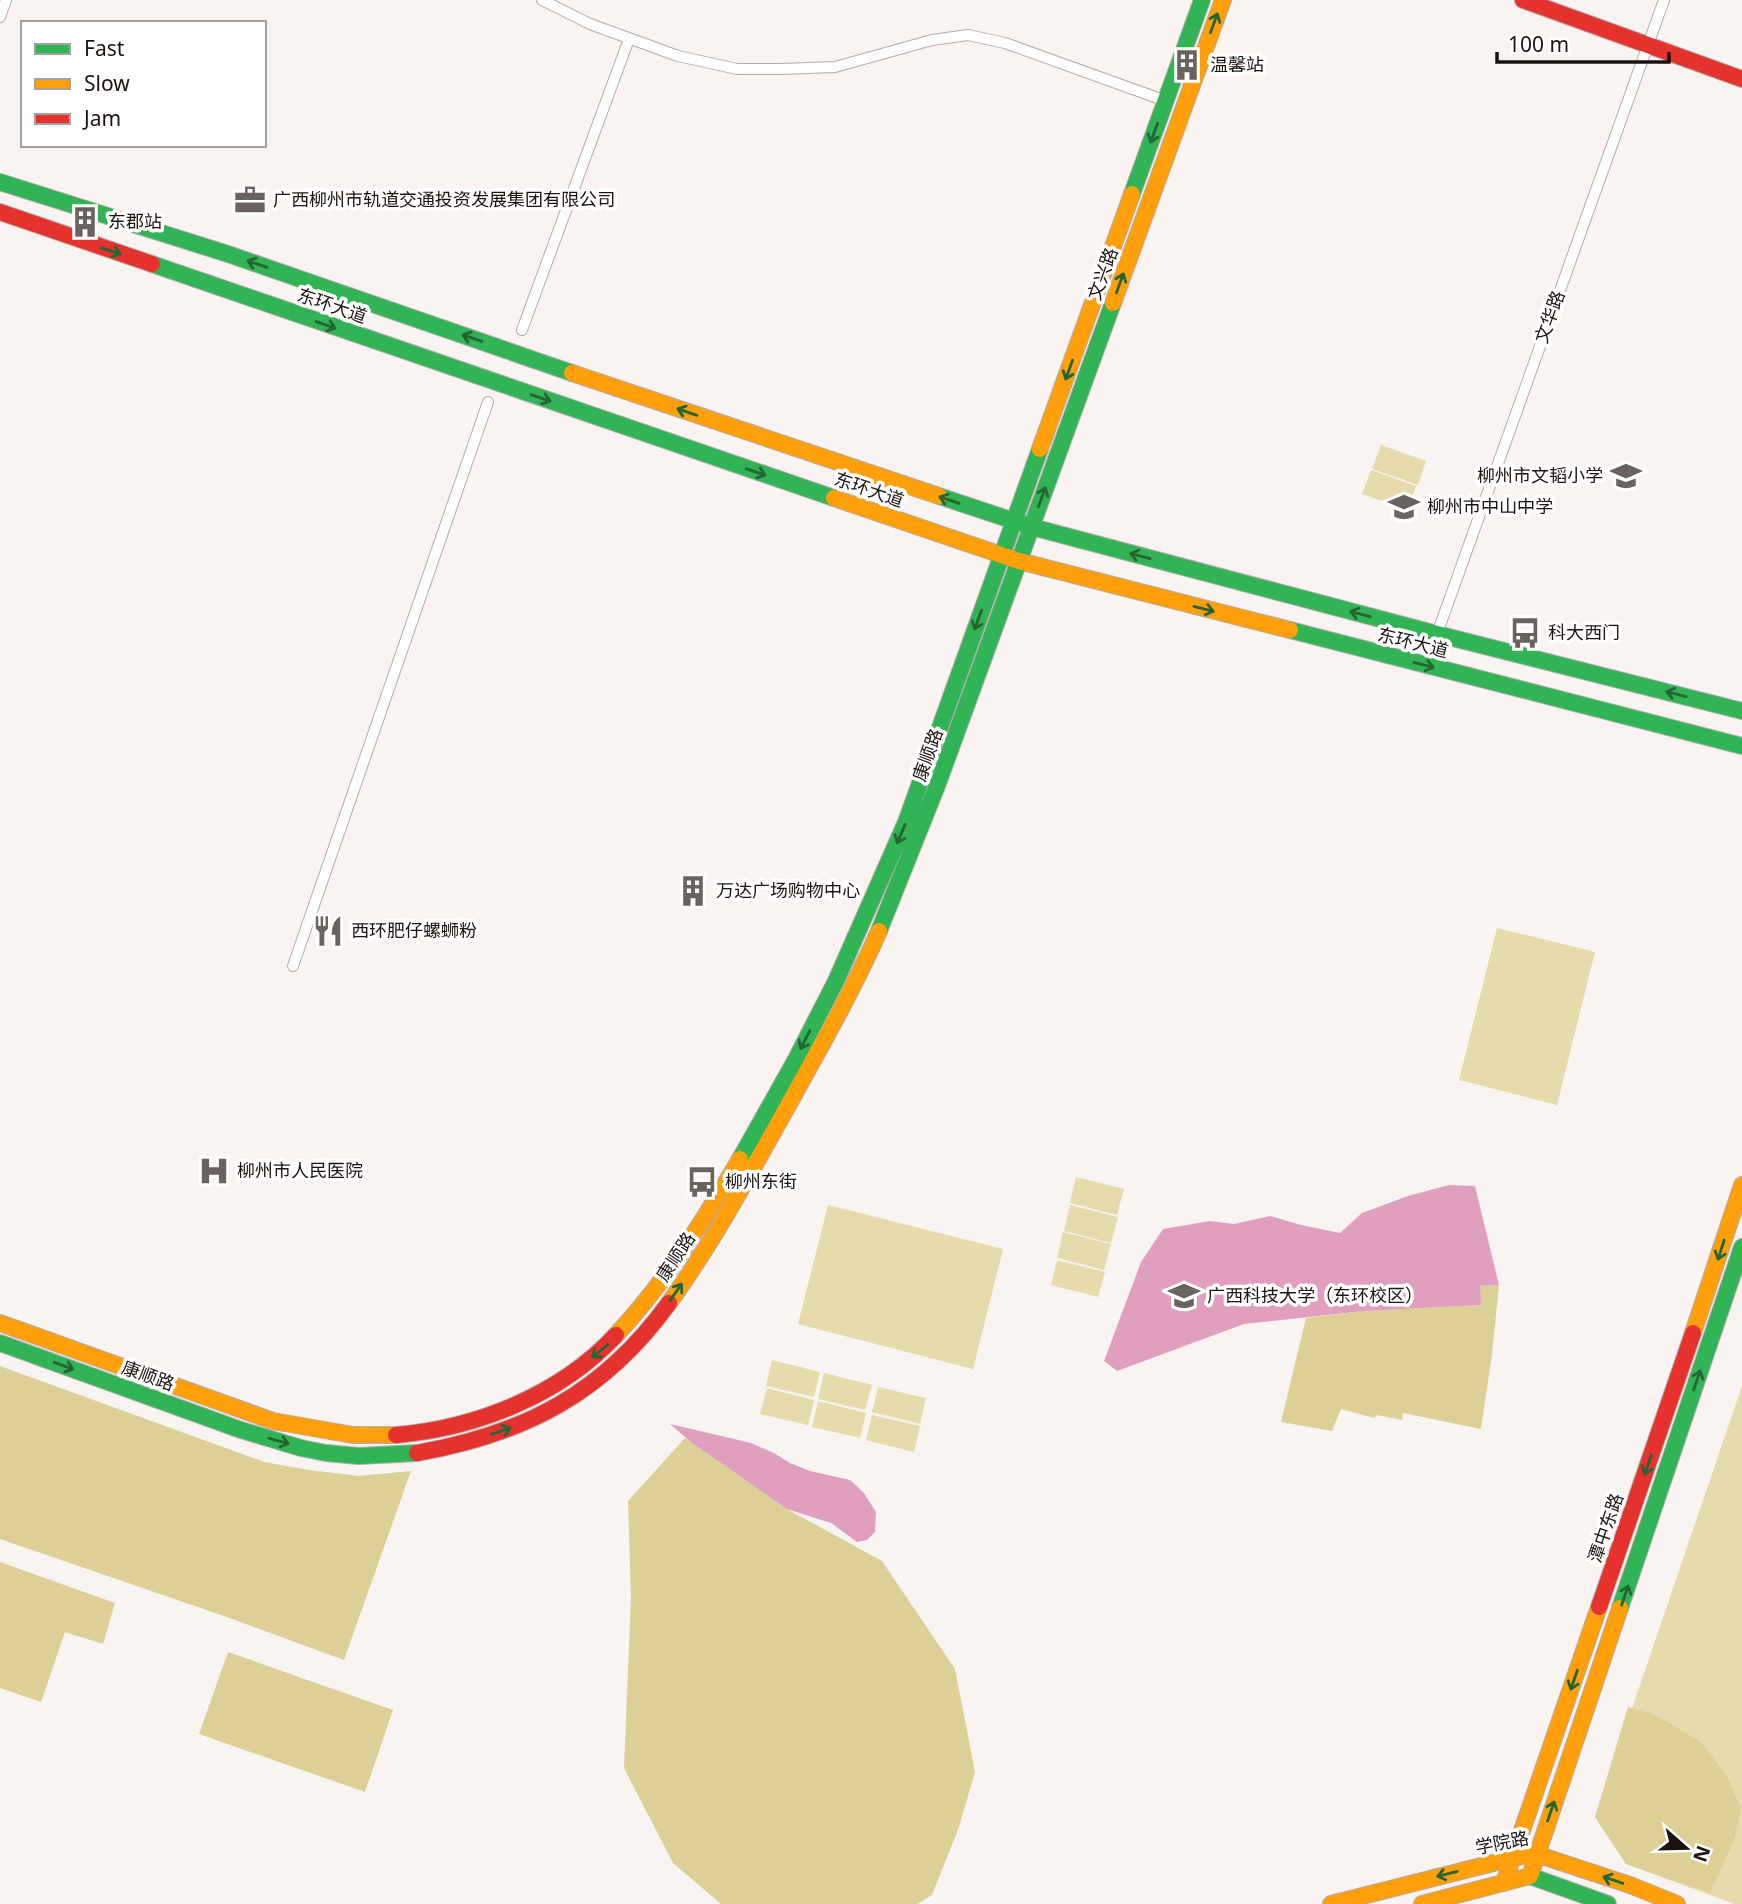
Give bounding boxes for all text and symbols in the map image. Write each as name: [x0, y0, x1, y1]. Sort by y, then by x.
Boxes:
one-way arrow: [1209, 13, 1222, 35]
legend: [21, 21, 266, 147]
scale bar: [1497, 21, 1668, 65]
text: 100 m: [1508, 30, 1569, 58]
text: Fast: [84, 34, 125, 62]
building icon: 温馨站: [1170, 48, 1204, 82]
place label: 温馨站: [1210, 52, 1264, 76]
text: Slow: [84, 69, 130, 97]
text: Jam: [82, 104, 121, 132]
one-way arrow: [1147, 122, 1159, 144]
office icon: 广西柳州市轨道交通投资发展集团有限公司: [233, 183, 267, 217]
place label: 广西柳州市轨道交通投资发展集团有限公司: [273, 187, 615, 211]
building icon: 东郡站: [68, 205, 102, 239]
place label: 东郡站: [108, 209, 162, 233]
street label: 文兴路: [1082, 244, 1123, 303]
one-way arrow: [99, 246, 121, 258]
one-way arrow: [246, 257, 268, 269]
one-way arrow: [1115, 273, 1127, 295]
street label: 东环大道: [294, 282, 370, 328]
street label: 文华路: [1529, 287, 1570, 346]
one-way arrow: [315, 319, 337, 332]
one-way arrow: [461, 331, 483, 343]
one-way arrow: [1061, 359, 1074, 381]
one-way arrow: [530, 393, 552, 405]
one-way arrow: [676, 405, 698, 418]
school or university icon: 柳州市文韬小学: [1609, 459, 1643, 493]
place label: 柳州市文韬小学: [1477, 463, 1603, 487]
street label: 东环大道: [831, 466, 907, 512]
one-way arrow: [745, 467, 767, 479]
one-way arrow: [1037, 486, 1050, 508]
school or university icon: 柳州市中山中学: [1387, 490, 1421, 524]
one-way arrow: [939, 493, 961, 505]
place label: 柳州市中山中学: [1427, 494, 1553, 518]
one-way arrow: [1130, 549, 1152, 562]
one-way arrow: [1192, 603, 1215, 616]
one-way arrow: [1350, 606, 1372, 619]
one-way arrow: [971, 608, 983, 630]
bus stop icon: 科大西门: [1508, 616, 1542, 650]
place label: 科大西门: [1548, 620, 1620, 644]
street label: 东环大道: [1375, 622, 1451, 662]
one-way arrow: [1412, 659, 1435, 672]
one-way arrow: [1665, 687, 1688, 700]
street label: 康顺路: [907, 725, 948, 784]
one-way arrow: [894, 822, 907, 844]
building icon: 万达广场购物中心: [676, 874, 710, 908]
place label: 万达广场购物中心: [716, 878, 860, 902]
restaurant icon: 西环肥仔螺蛳粉: [311, 914, 345, 948]
place label: 西环肥仔螺蛳粉: [351, 918, 477, 942]
one-way arrow: [798, 1029, 812, 1050]
hospital icon: 柳州市人民医院: [197, 1154, 231, 1188]
place label: 柳州市人民医院: [237, 1158, 363, 1182]
bus stop icon: 柳州东街: [685, 1165, 719, 1199]
place label: 柳州东街: [725, 1169, 797, 1193]
street label: 康顺路: [650, 1227, 700, 1286]
one-way arrow: [1714, 1238, 1726, 1260]
school or university icon: 广西科技大学（东环校区）: [1167, 1279, 1201, 1313]
one-way arrow: [669, 1283, 683, 1302]
place label: 广西科技大学（东环校区）: [1207, 1283, 1423, 1307]
one-way arrow: [592, 1343, 610, 1359]
street label: 康顺路: [119, 1355, 178, 1396]
one-way arrow: [53, 1361, 75, 1373]
one-way arrow: [1692, 1369, 1704, 1391]
one-way arrow: [490, 1424, 512, 1437]
one-way arrow: [268, 1436, 290, 1449]
one-way arrow: [1641, 1454, 1654, 1476]
street label: 潭中东路: [1582, 1490, 1628, 1566]
one-way arrow: [1619, 1585, 1632, 1607]
one-way arrow: [1567, 1669, 1579, 1691]
one-way arrow: [1546, 1800, 1558, 1822]
north arrow: [1651, 1813, 1721, 1883]
street label: 学院路: [1473, 1825, 1531, 1859]
text: N: [1687, 1842, 1717, 1866]
one-way arrow: [1436, 1868, 1459, 1881]
one-way arrow: [1602, 1873, 1624, 1886]

